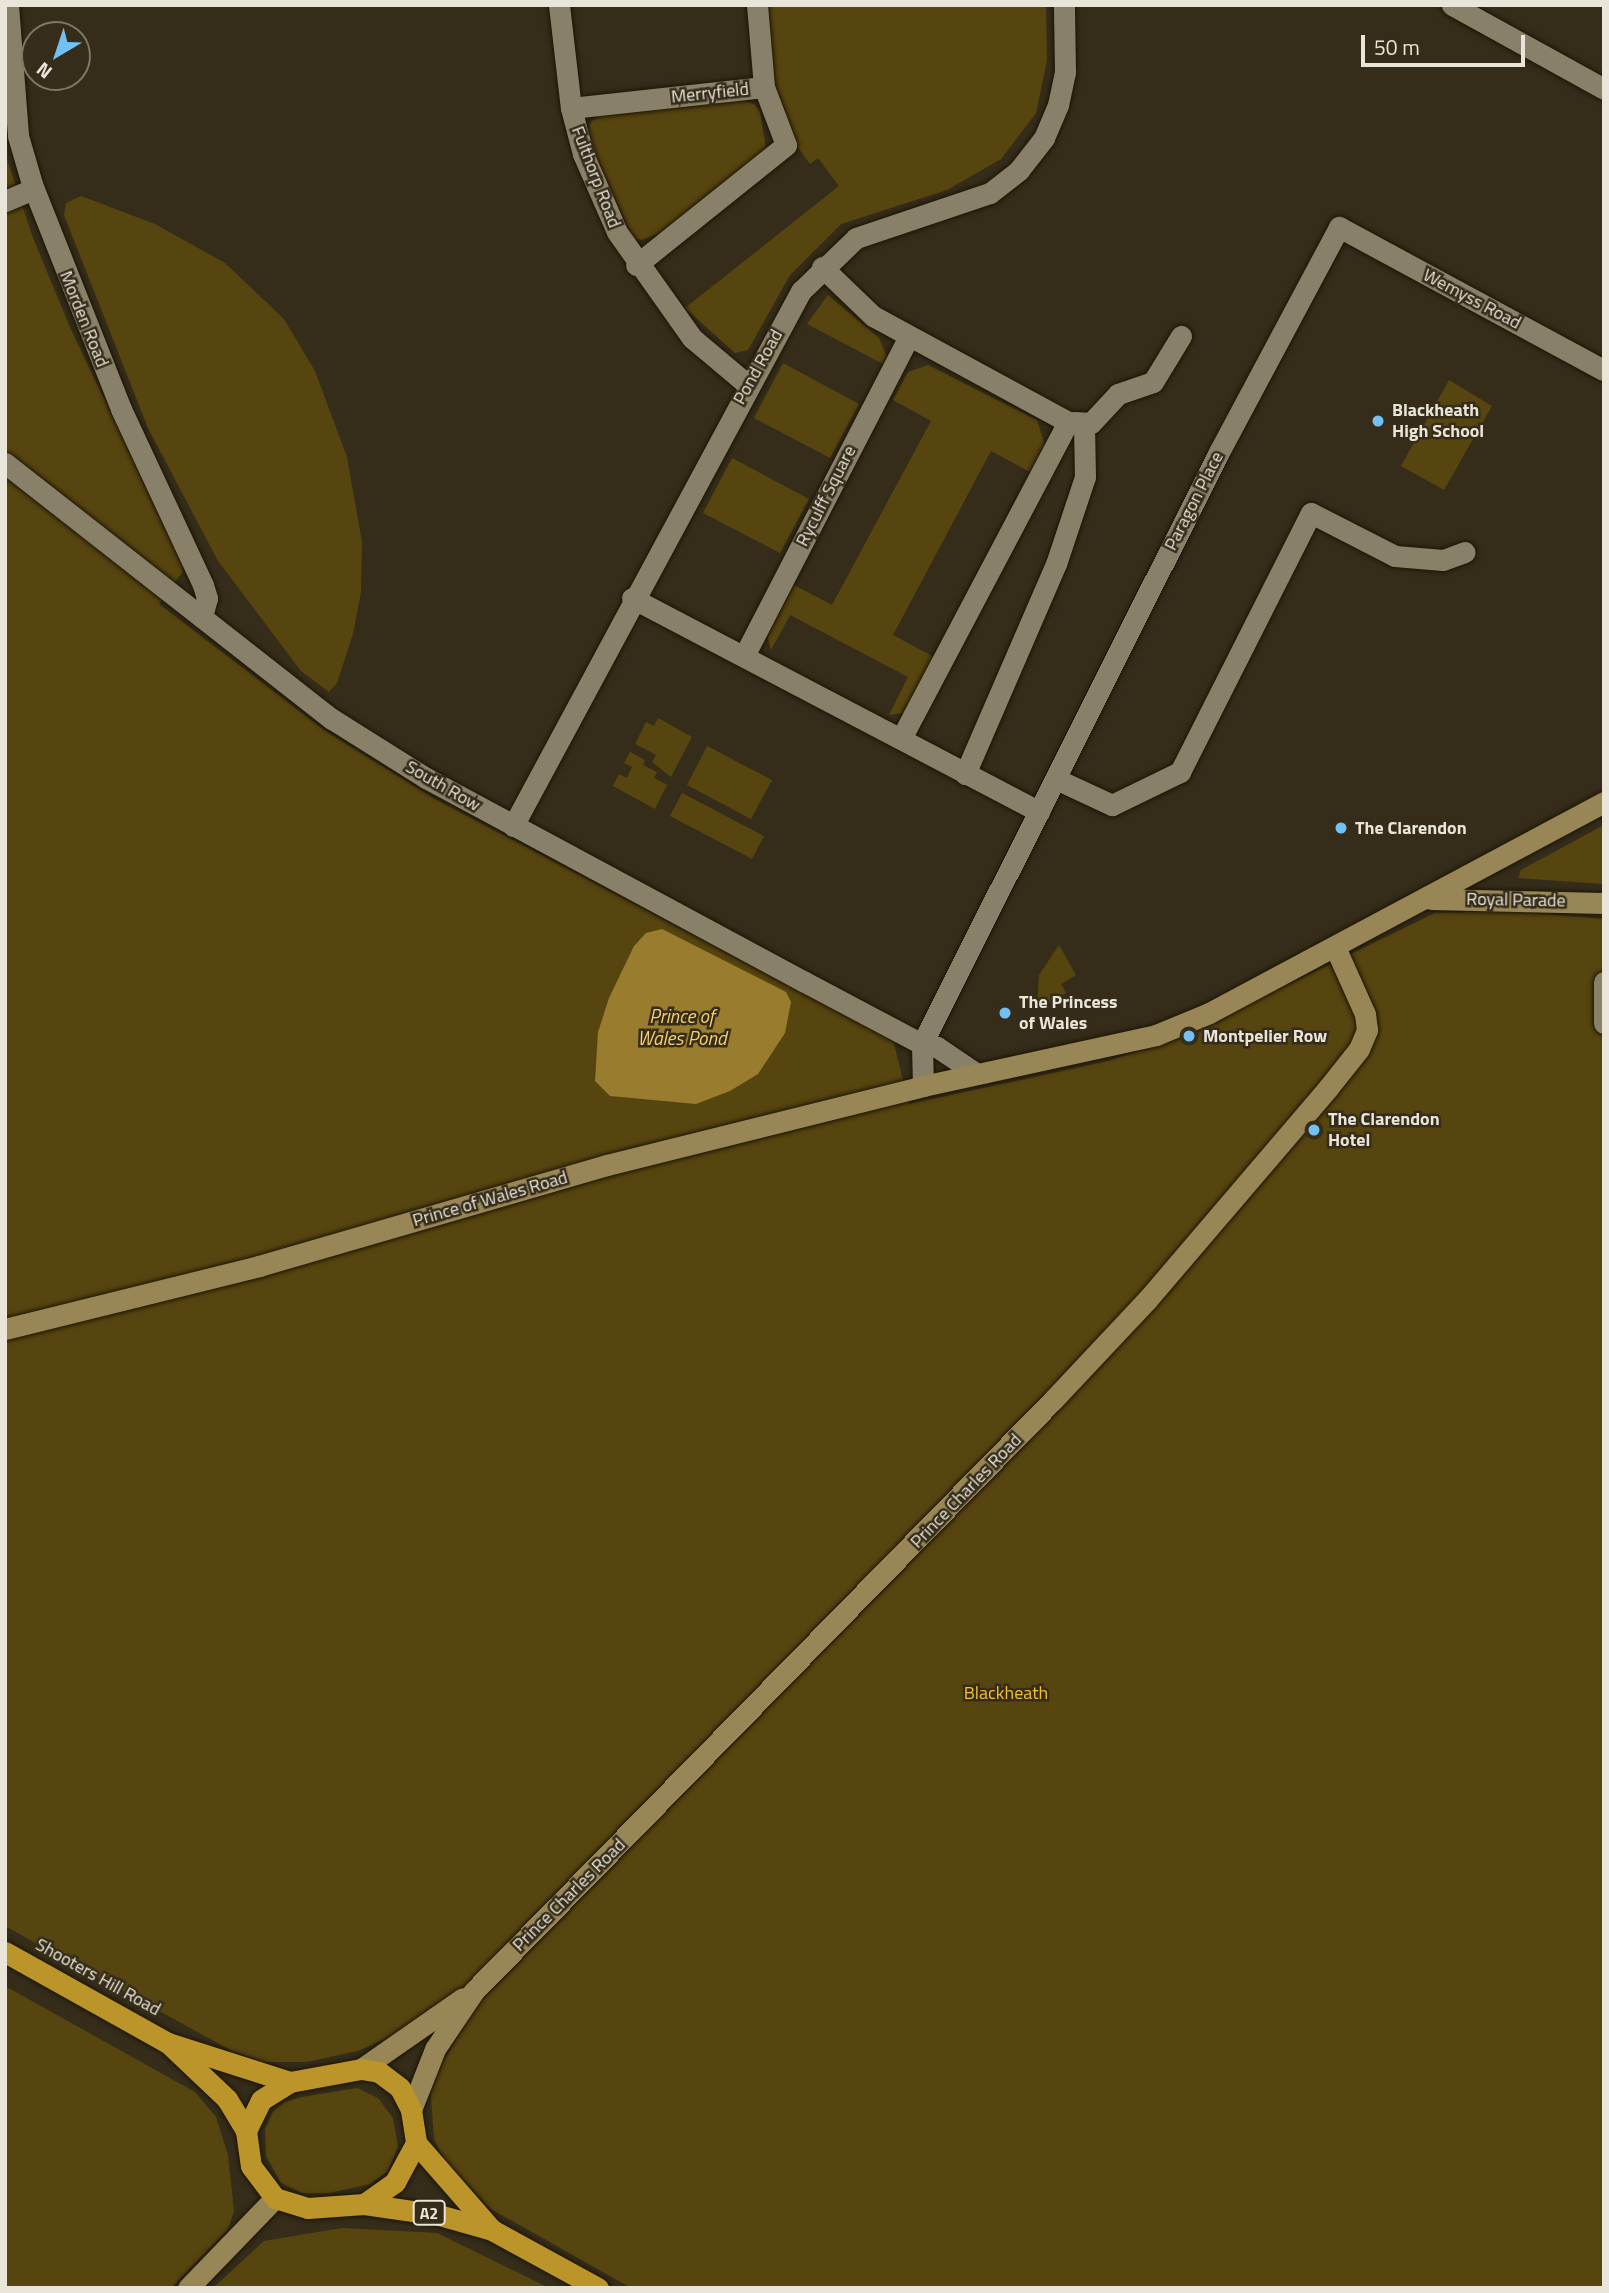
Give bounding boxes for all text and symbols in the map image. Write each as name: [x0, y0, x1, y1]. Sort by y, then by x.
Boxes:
north arrow: [21, 21, 91, 91]
scale bar: [1364, 21, 1528, 65]
text: 50 m: [1374, 31, 1420, 63]
text: N: [29, 56, 58, 87]
street label: Merryfield: [670, 78, 750, 108]
street label: Fulthorp Road: [567, 123, 625, 231]
street label: Wemyss Road: [1419, 264, 1525, 334]
street label: Morden Road: [55, 268, 113, 370]
street label: Pond Road: [729, 326, 787, 408]
place label: Blackheath High School: [1392, 400, 1484, 442]
marker: Blackheath High School: [1370, 413, 1386, 429]
street label: Ryculff Square: [791, 442, 861, 550]
street label: Paragon Place: [1160, 448, 1228, 554]
street label: South Row: [402, 756, 484, 816]
place label: The Clarendon: [1355, 817, 1467, 839]
marker: The Clarendon: [1333, 820, 1349, 836]
street label: Royal Parade: [1466, 888, 1566, 912]
place label: The Princess of Wales: [1019, 992, 1118, 1034]
water label: Prince of Wales Pond: [638, 1005, 726, 1049]
marker: The Princess of Wales: [997, 1005, 1013, 1021]
place label: Montpelier Row: [1203, 1025, 1327, 1047]
marker: Montpelier Row: [1181, 1028, 1197, 1044]
place label: The Clarendon Hotel: [1328, 1109, 1440, 1152]
marker: The Clarendon Hotel: [1306, 1122, 1322, 1138]
street label: Prince of Wales Road: [410, 1167, 570, 1231]
street label: Prince Charles Road: [906, 1429, 1026, 1553]
park label: Blackheath: [964, 1682, 1048, 1704]
street label: Prince Charles Road: [508, 1834, 630, 1956]
street label: Shooters Hill Road: [32, 1934, 164, 2020]
road number: A2: [412, 2200, 446, 2226]

